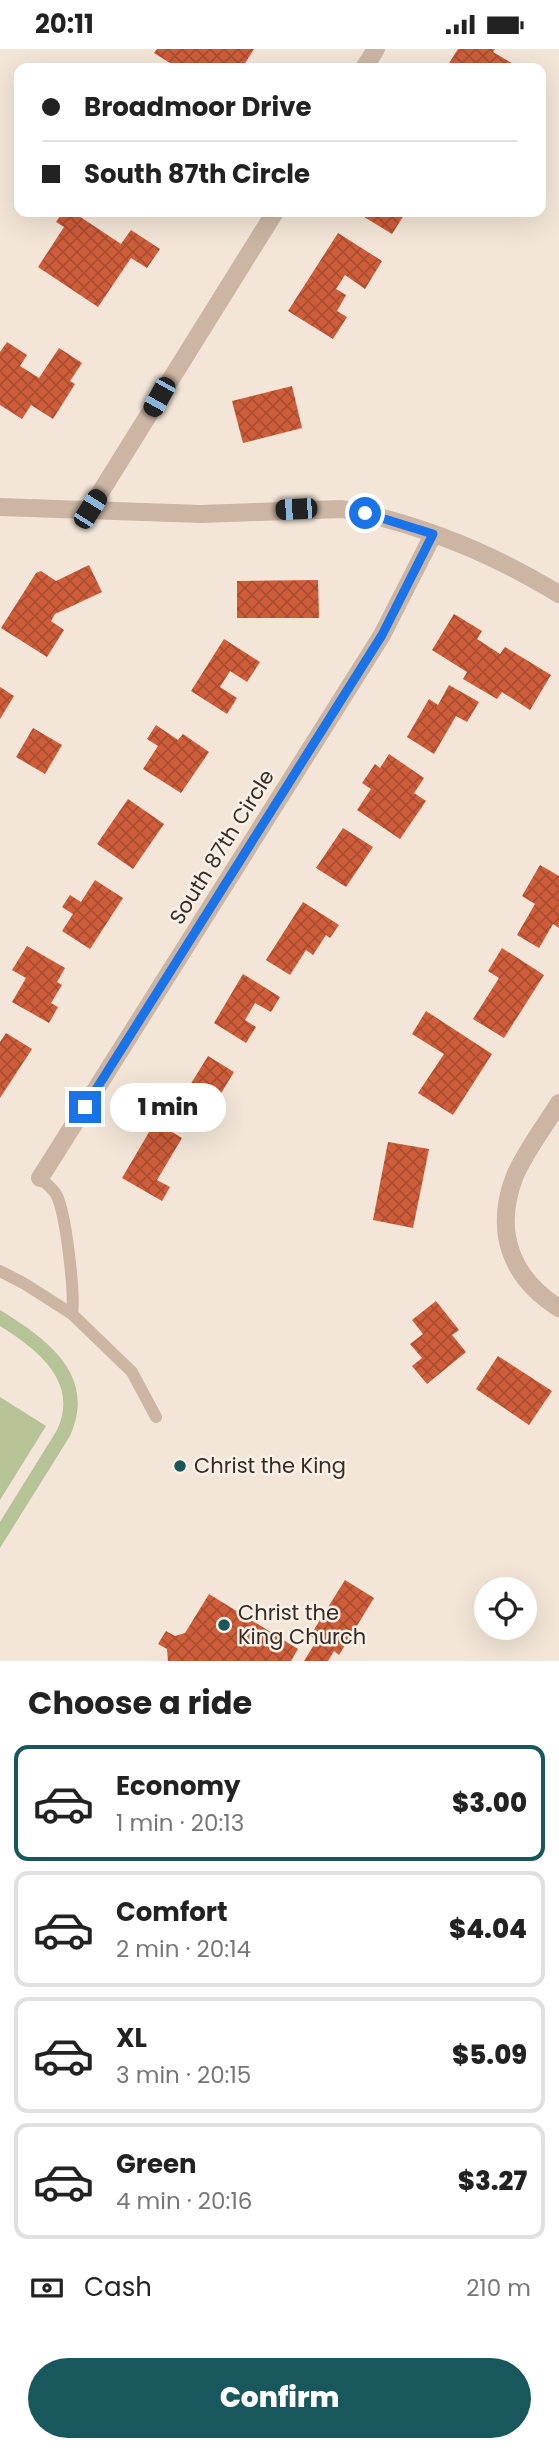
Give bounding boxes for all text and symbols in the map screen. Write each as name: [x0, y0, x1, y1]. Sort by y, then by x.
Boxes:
text: 20:11: [35, 6, 94, 42]
text: Broadmoor Drive: [84, 89, 311, 125]
text: South 87th Circle: [84, 156, 310, 192]
car: [140, 374, 179, 420]
car: [70, 486, 111, 532]
car: [275, 497, 318, 521]
route start: [349, 497, 381, 529]
street label: South 87th Circle: [162, 764, 281, 930]
callout: 1 min: [110, 1083, 225, 1131]
route end: [69, 1091, 101, 1123]
text: 1 min: [138, 1091, 198, 1123]
place label: Christ the King: [194, 1451, 346, 1480]
marker: Christ the King: [172, 1458, 188, 1474]
map controls: [474, 1577, 537, 1640]
button: locate: [474, 1577, 537, 1640]
place label: Christ the King Church: [238, 1598, 366, 1651]
marker: Christ the King Church: [216, 1617, 232, 1633]
text: Choose a ride: [28, 1680, 252, 1725]
text: Economy: [116, 1768, 240, 1804]
icon: car: [32, 1772, 95, 1835]
text: $3.00: [452, 1785, 527, 1821]
text: 1 min · 20:13: [116, 1807, 244, 1839]
text: Comfort: [116, 1894, 228, 1930]
icon: car: [32, 1898, 95, 1961]
text: $4.04: [449, 1911, 527, 1947]
text: 2 min · 20:14: [116, 1933, 251, 1965]
text: XL: [116, 2020, 147, 2056]
icon: car: [32, 2024, 95, 2087]
text: $5.09: [452, 2037, 527, 2073]
text: 3 min · 20:15: [116, 2059, 251, 2091]
text: Green: [116, 2146, 197, 2182]
icon: car: [32, 2150, 95, 2213]
text: $3.27: [458, 2163, 527, 2199]
text: 4 min · 20:16: [116, 2185, 252, 2217]
icon: cash: [28, 2269, 66, 2307]
text: Cash: [84, 2269, 152, 2305]
text: 210 m: [466, 2272, 531, 2304]
button: Confirm: [28, 2358, 531, 2438]

